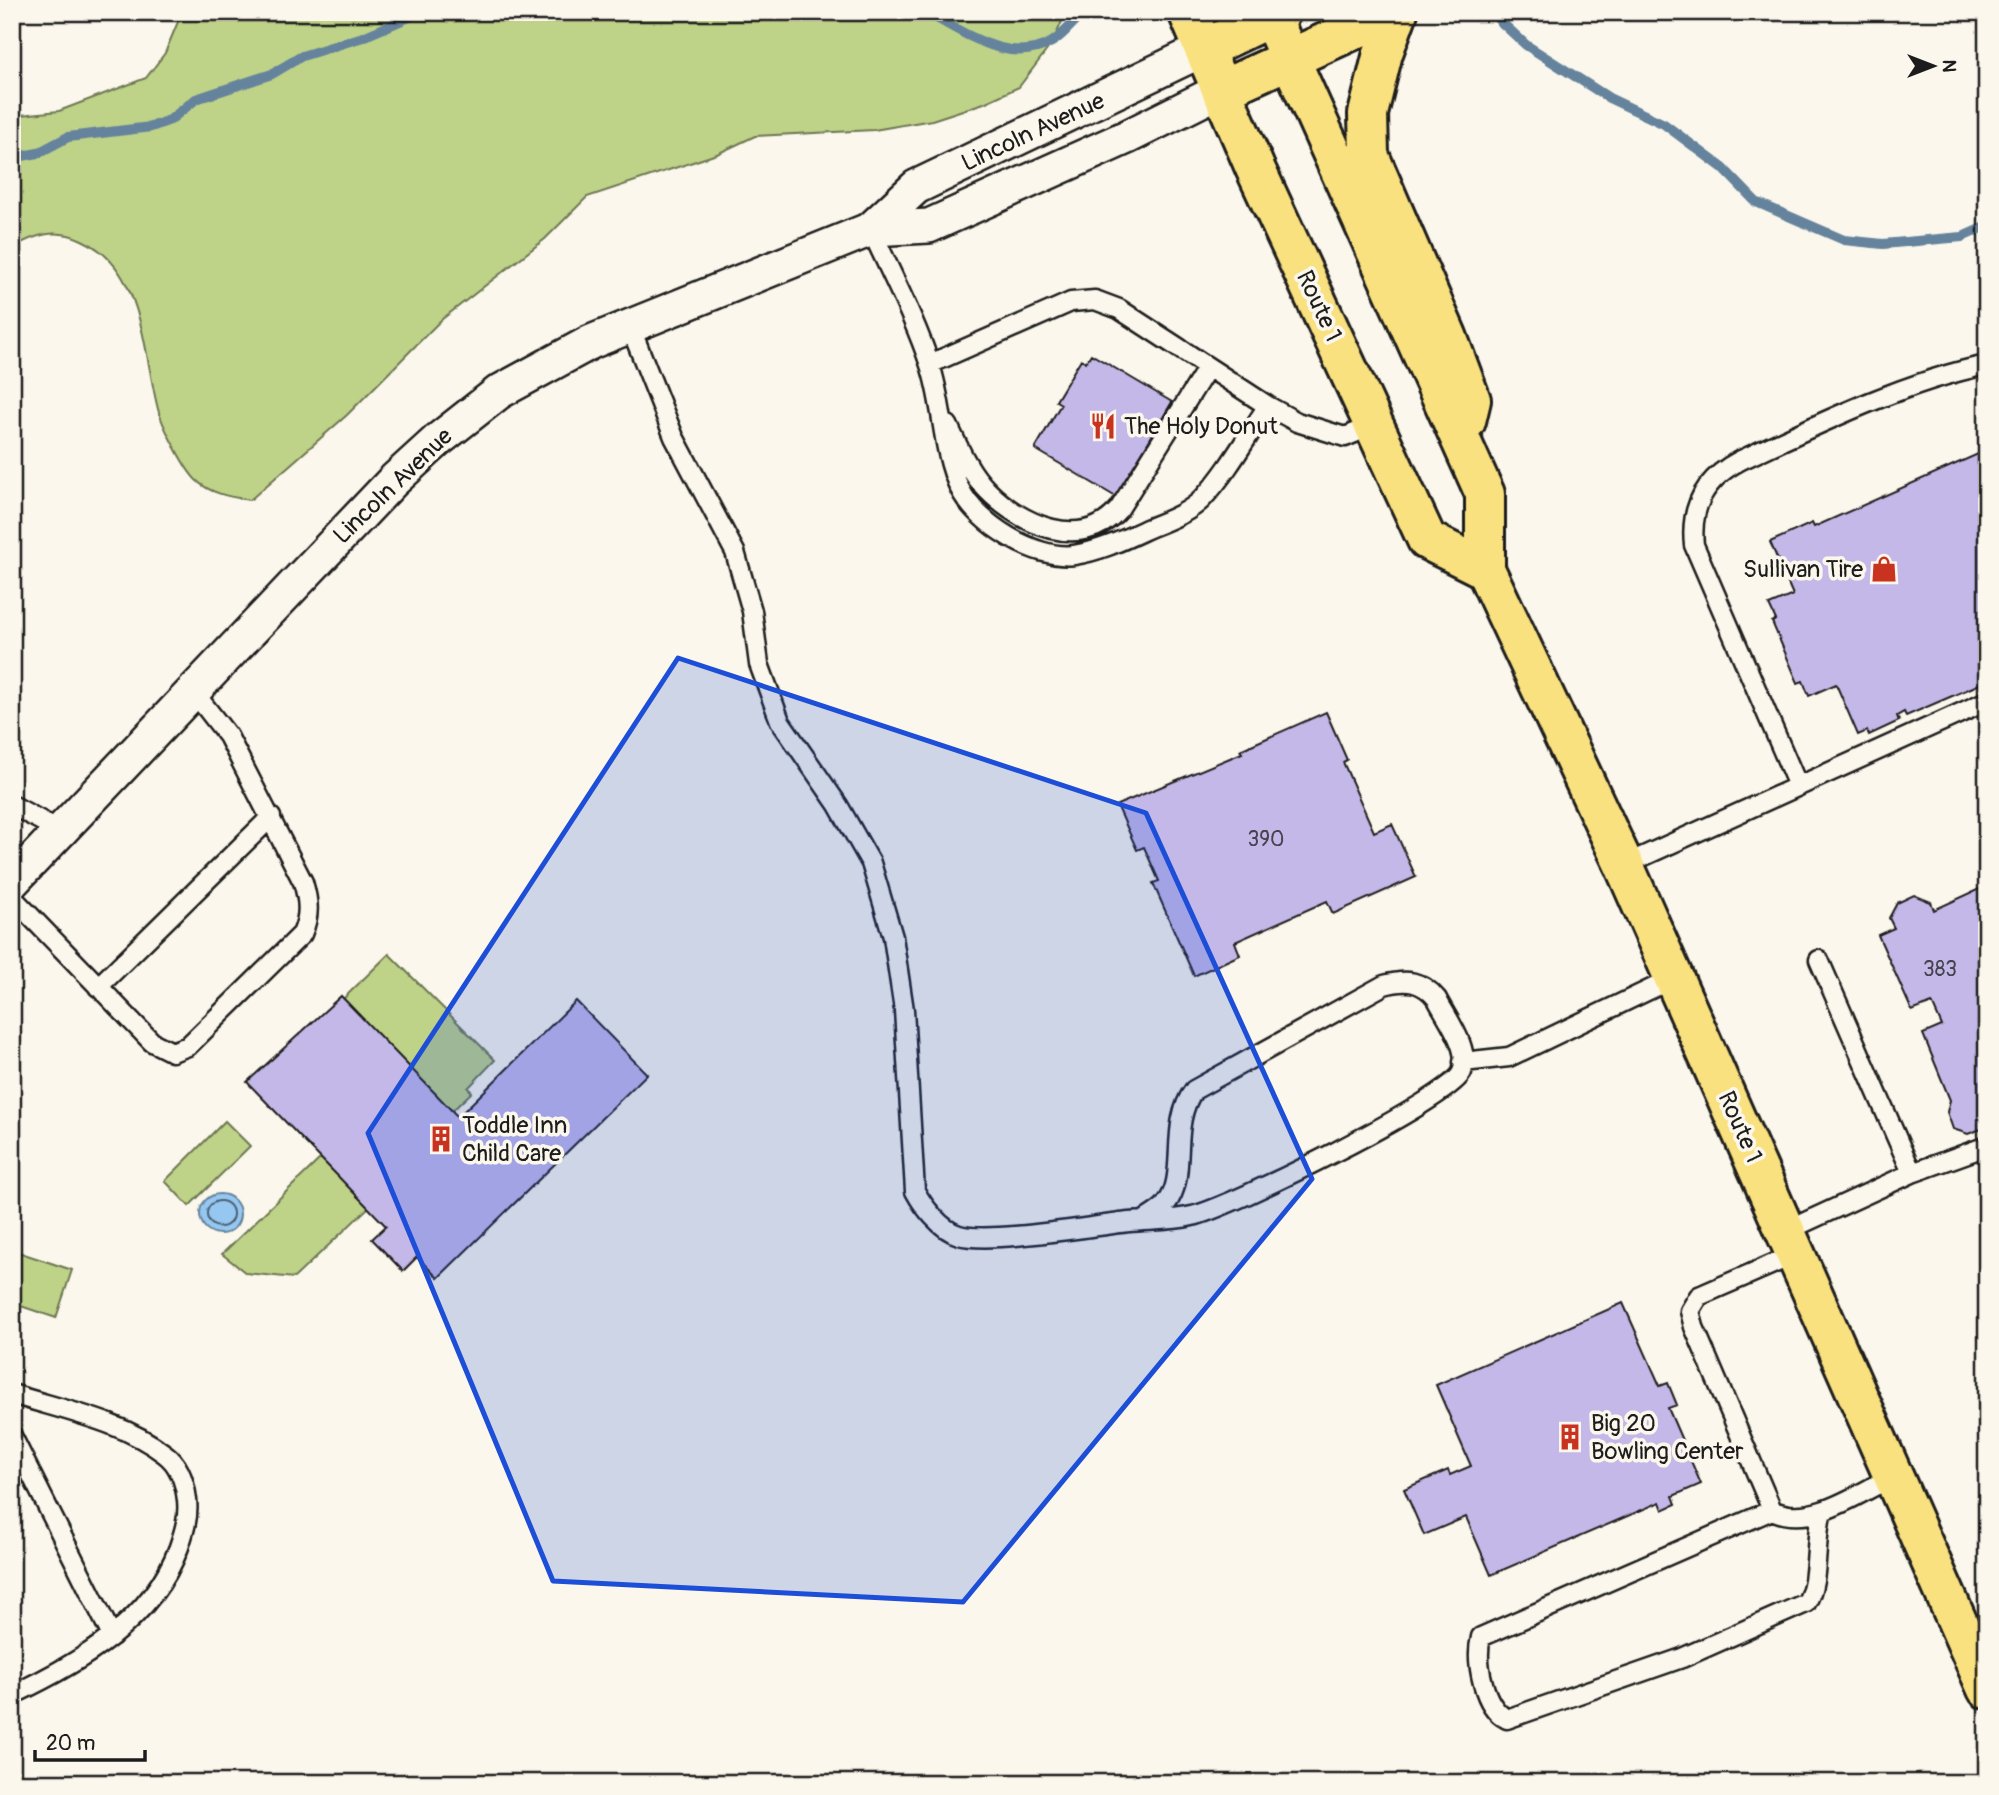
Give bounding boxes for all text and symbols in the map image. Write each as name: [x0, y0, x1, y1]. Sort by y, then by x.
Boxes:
north arrow: [1898, 32, 1968, 102]
text: N: [1937, 60, 1961, 73]
street label: Lincoln Avenue: [957, 86, 1109, 178]
street label: Route 1: [1290, 266, 1348, 346]
restaurant icon: The Holy Donut: [1088, 411, 1118, 441]
place label: The Holy Donut: [1124, 412, 1278, 441]
street label: Lincoln Avenue: [327, 422, 459, 550]
shop icon: Sullivan Tire: [1869, 554, 1899, 584]
place label: Sullivan Tire: [1743, 555, 1863, 584]
house number: 390: [1248, 826, 1284, 853]
house number: 383: [1923, 956, 1957, 983]
street label: Route 1: [1712, 1087, 1768, 1167]
place label: Toddle Inn Child Care: [462, 1111, 567, 1168]
building icon: Toddle Inn Child Care: [426, 1124, 456, 1154]
place label: Big 20 Bowling Center: [1591, 1409, 1744, 1466]
building icon: Big 20 Bowling Center: [1555, 1422, 1585, 1452]
scale bar: [35, 1718, 145, 1762]
text: 20 m: [46, 1730, 95, 1757]

